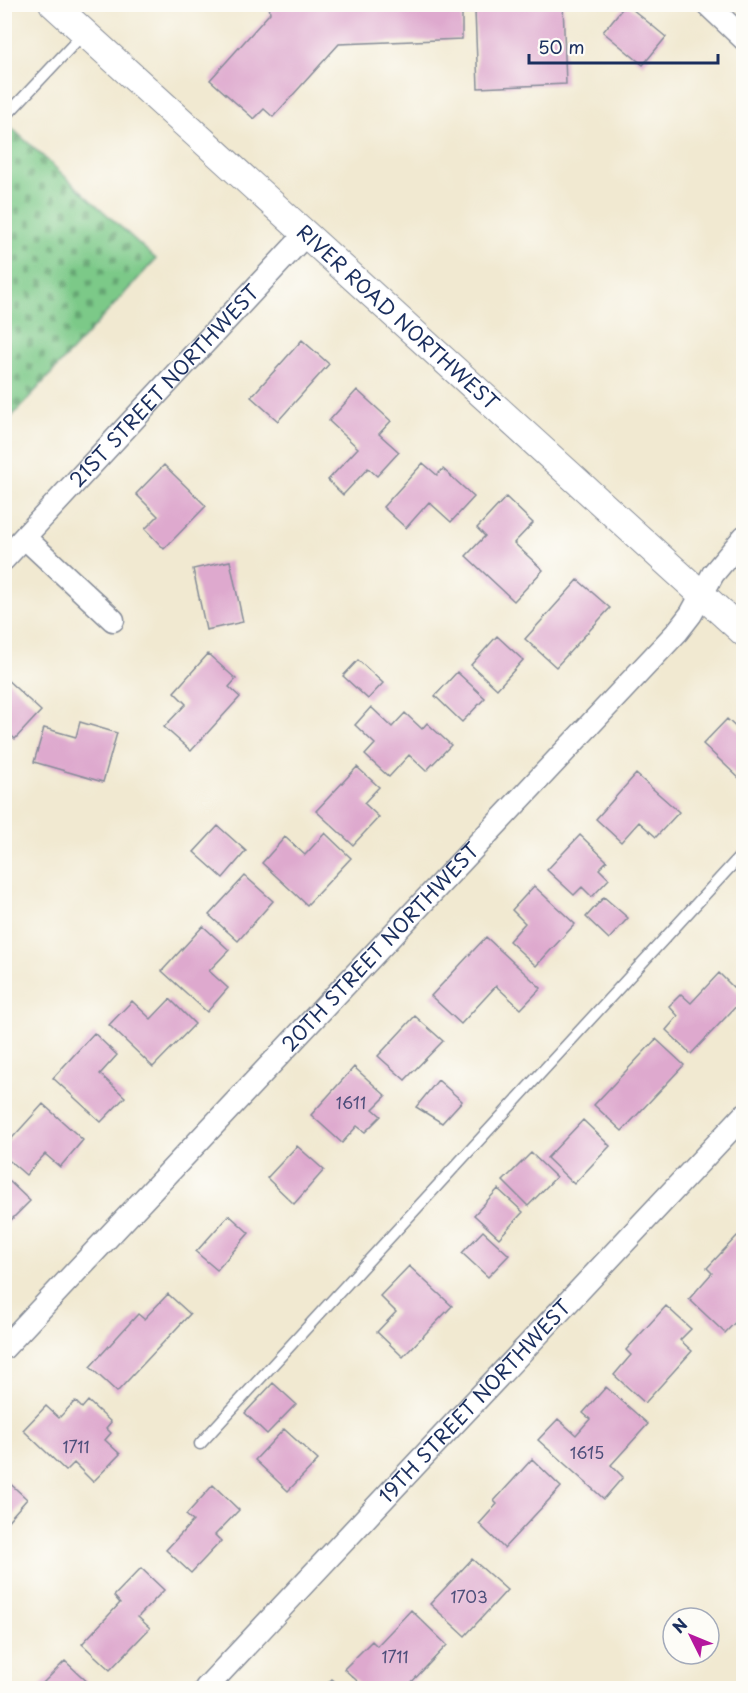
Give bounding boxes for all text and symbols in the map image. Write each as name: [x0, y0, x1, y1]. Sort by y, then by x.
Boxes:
scale bar: [529, 27, 718, 65]
text: 50 m: [538, 33, 585, 60]
street label: RIVER ROAD NORTHWEST: [291, 217, 506, 417]
street label: 21ST STREET NORTHWEST: [62, 277, 266, 493]
street label: 20TH STREET NORTHWEST: [274, 835, 486, 1058]
house number: 1611: [336, 1090, 366, 1114]
street label: 19TH STREET NORTHWEST: [371, 1292, 578, 1509]
house number: 1711: [62, 1434, 90, 1458]
house number: 1615: [570, 1440, 604, 1464]
house number: 1703: [450, 1584, 488, 1608]
north arrow: [661, 1606, 721, 1666]
text: N: [666, 1612, 692, 1638]
house number: 1711: [381, 1644, 409, 1668]

